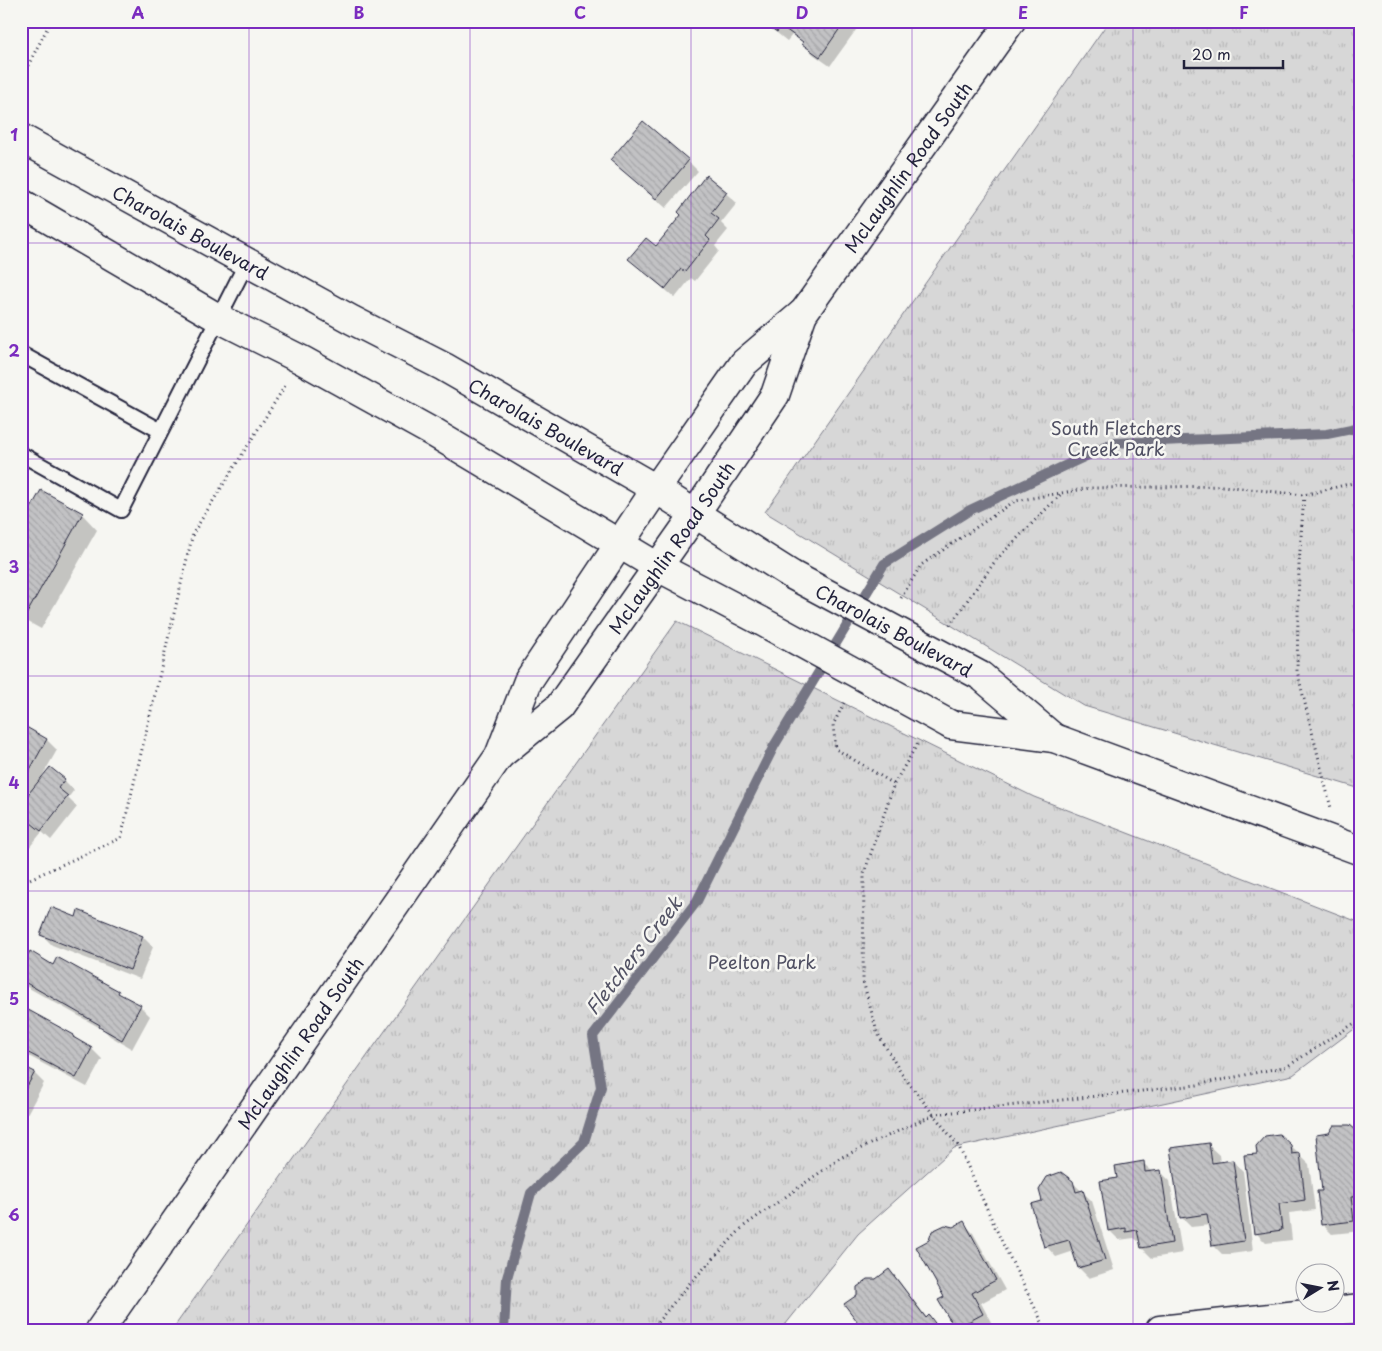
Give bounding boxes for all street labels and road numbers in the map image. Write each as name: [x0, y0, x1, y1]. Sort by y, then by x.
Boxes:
street label: McLaughlin Road South: [837, 75, 978, 258]
street label: Charolais Boulevard: [108, 178, 274, 285]
street label: Charolais Boulevard: [464, 371, 629, 481]
street label: McLaughlin Road South: [601, 456, 740, 639]
street label: Charolais Boulevard: [811, 577, 978, 683]
street label: McLaughlin Road South: [230, 951, 369, 1134]

